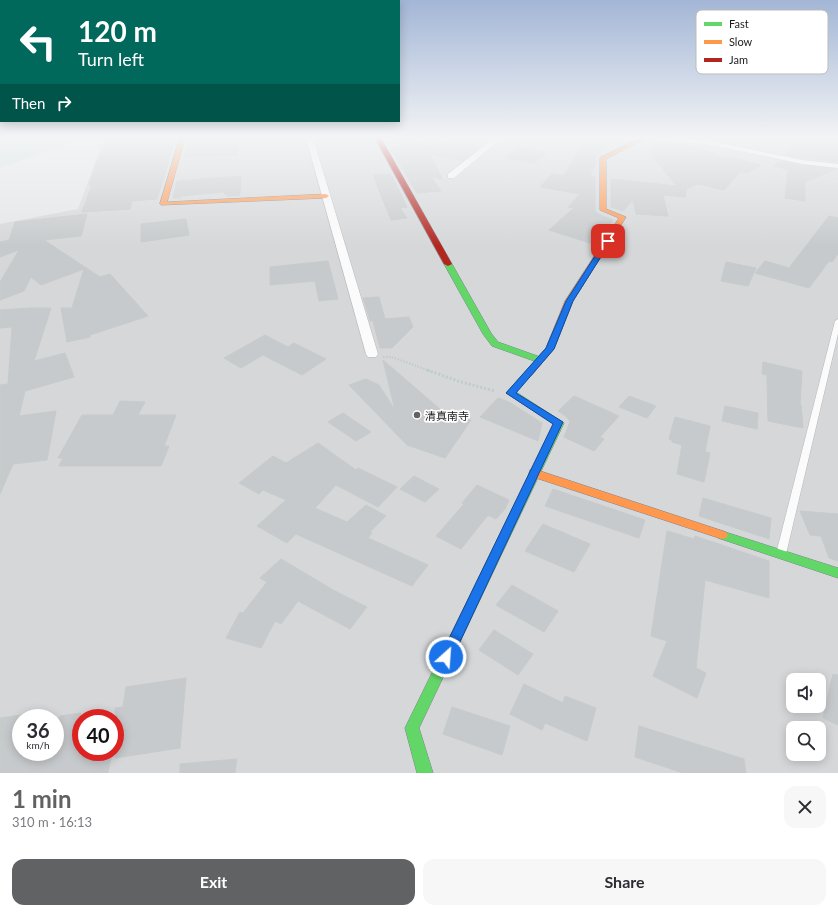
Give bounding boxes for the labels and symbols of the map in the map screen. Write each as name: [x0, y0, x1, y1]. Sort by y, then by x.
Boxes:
legend: [696, 10, 828, 74]
text: Fast: [729, 17, 749, 30]
text: Slow: [729, 35, 753, 48]
text: Jam: [729, 53, 748, 66]
pin: [591, 224, 625, 258]
place label: 清真南寺: [425, 409, 469, 422]
marker: 清真南寺: [412, 410, 422, 420]
position arrow: [425, 636, 467, 678]
speed limit sign: 40: [72, 709, 124, 761]

